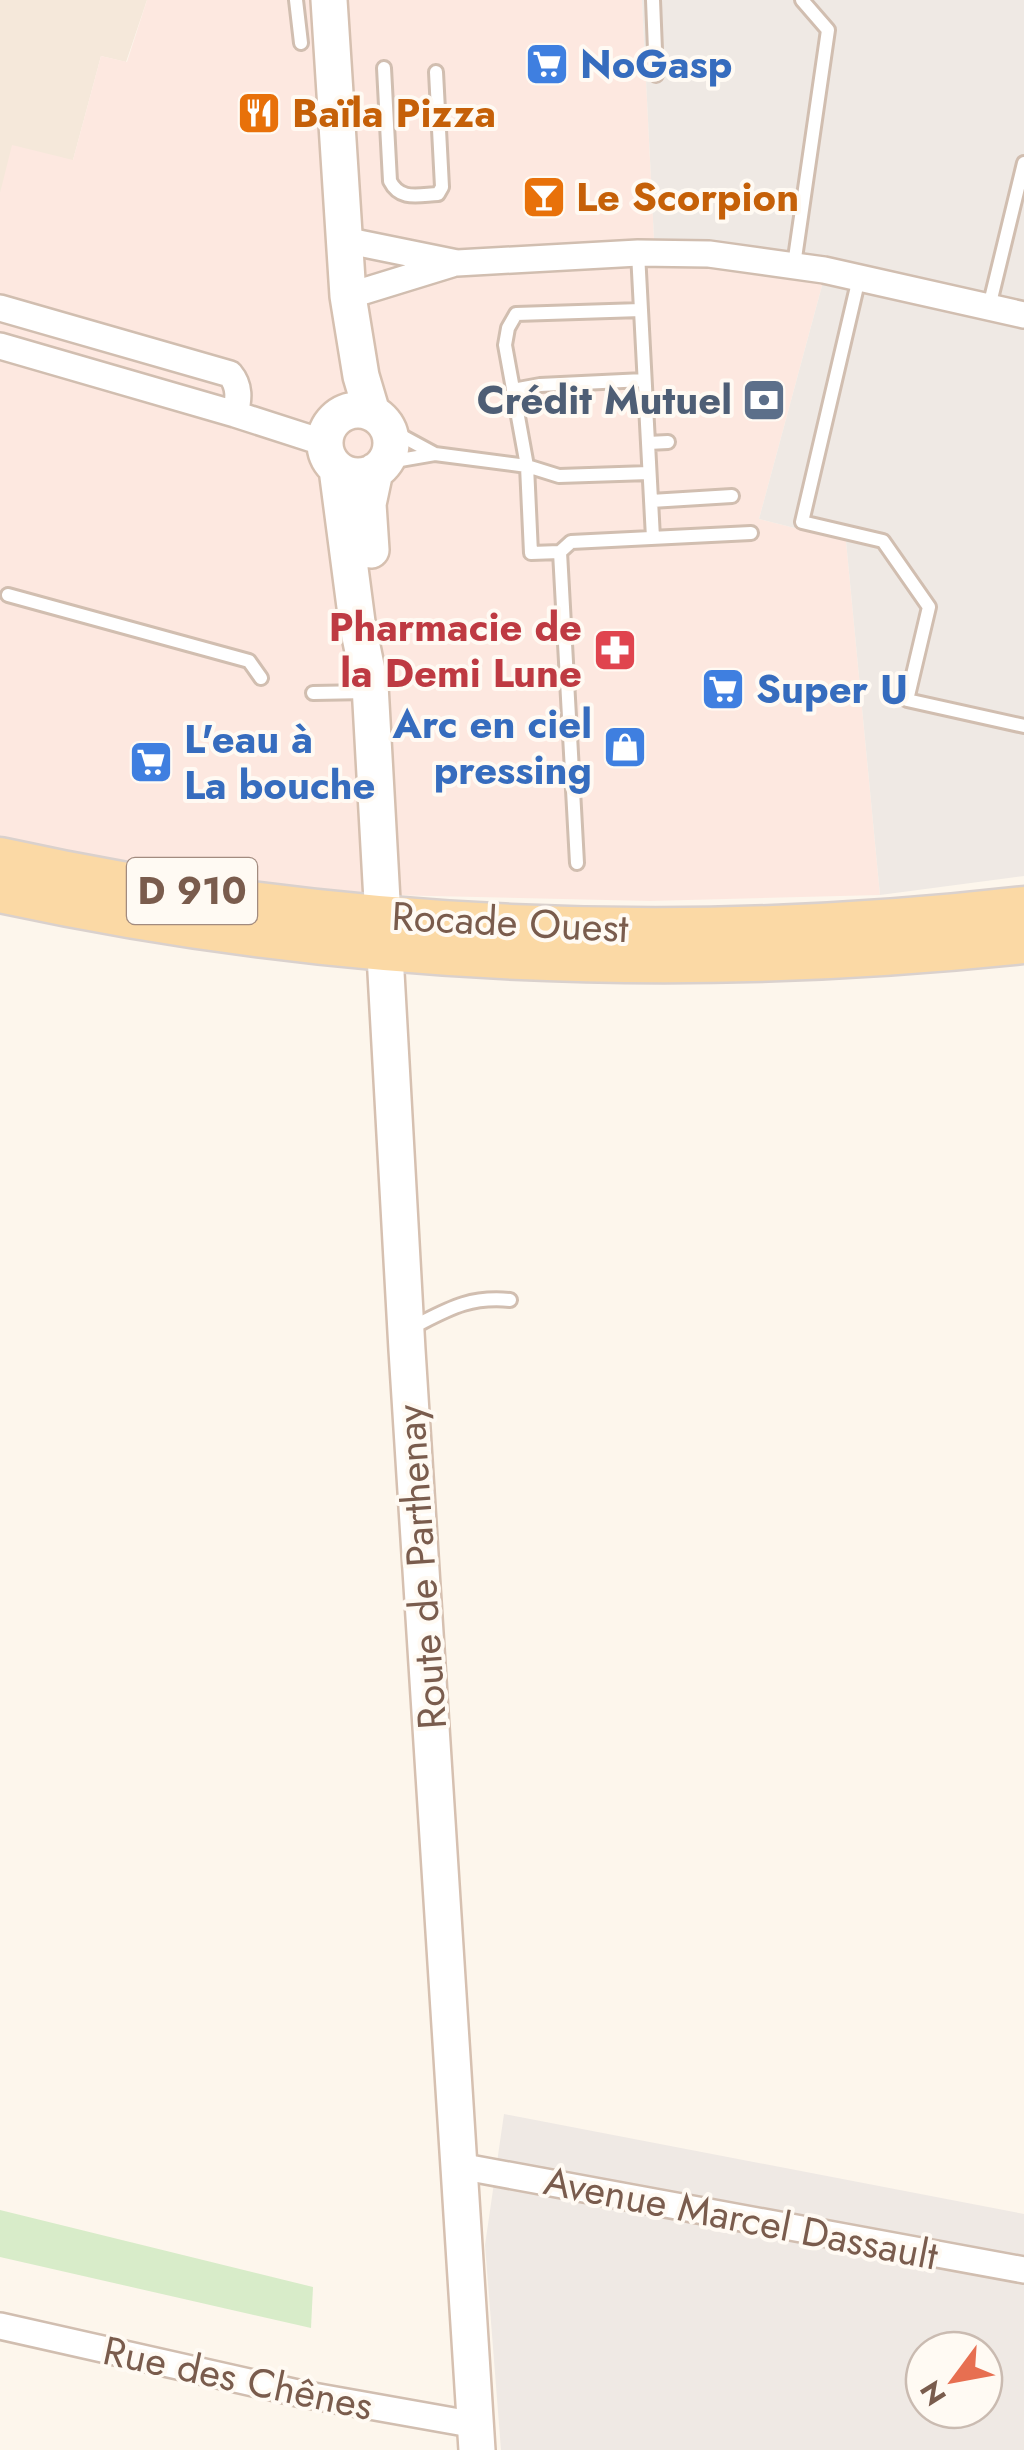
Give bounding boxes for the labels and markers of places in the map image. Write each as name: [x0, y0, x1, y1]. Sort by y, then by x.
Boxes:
place label: NoGasp: [580, 35, 732, 93]
supermarket icon: NoGasp: [524, 41, 570, 87]
place label: Baïla Pizza: [292, 84, 496, 142]
restaurant icon: Baïla Pizza: [236, 90, 282, 136]
place label: Le Scorpion: [576, 168, 799, 226]
bar icon: Le Scorpion: [521, 174, 567, 220]
place label: Crédit Mutuel: [477, 371, 732, 429]
bank icon: Crédit Mutuel: [741, 377, 787, 423]
place label: Pharmacie de la Demi Lune: [329, 598, 582, 702]
pharmacy icon: Pharmacie de la Demi Lune: [592, 627, 638, 673]
place label: Super U: [756, 660, 908, 718]
supermarket icon: Super U: [700, 666, 746, 712]
place label: Arc en ciel pressing: [392, 695, 592, 799]
place label: L'eau à La bouche: [184, 710, 375, 814]
shop icon: Arc en ciel pressing: [602, 724, 648, 770]
supermarket icon: L'eau à La bouche: [128, 739, 174, 785]

